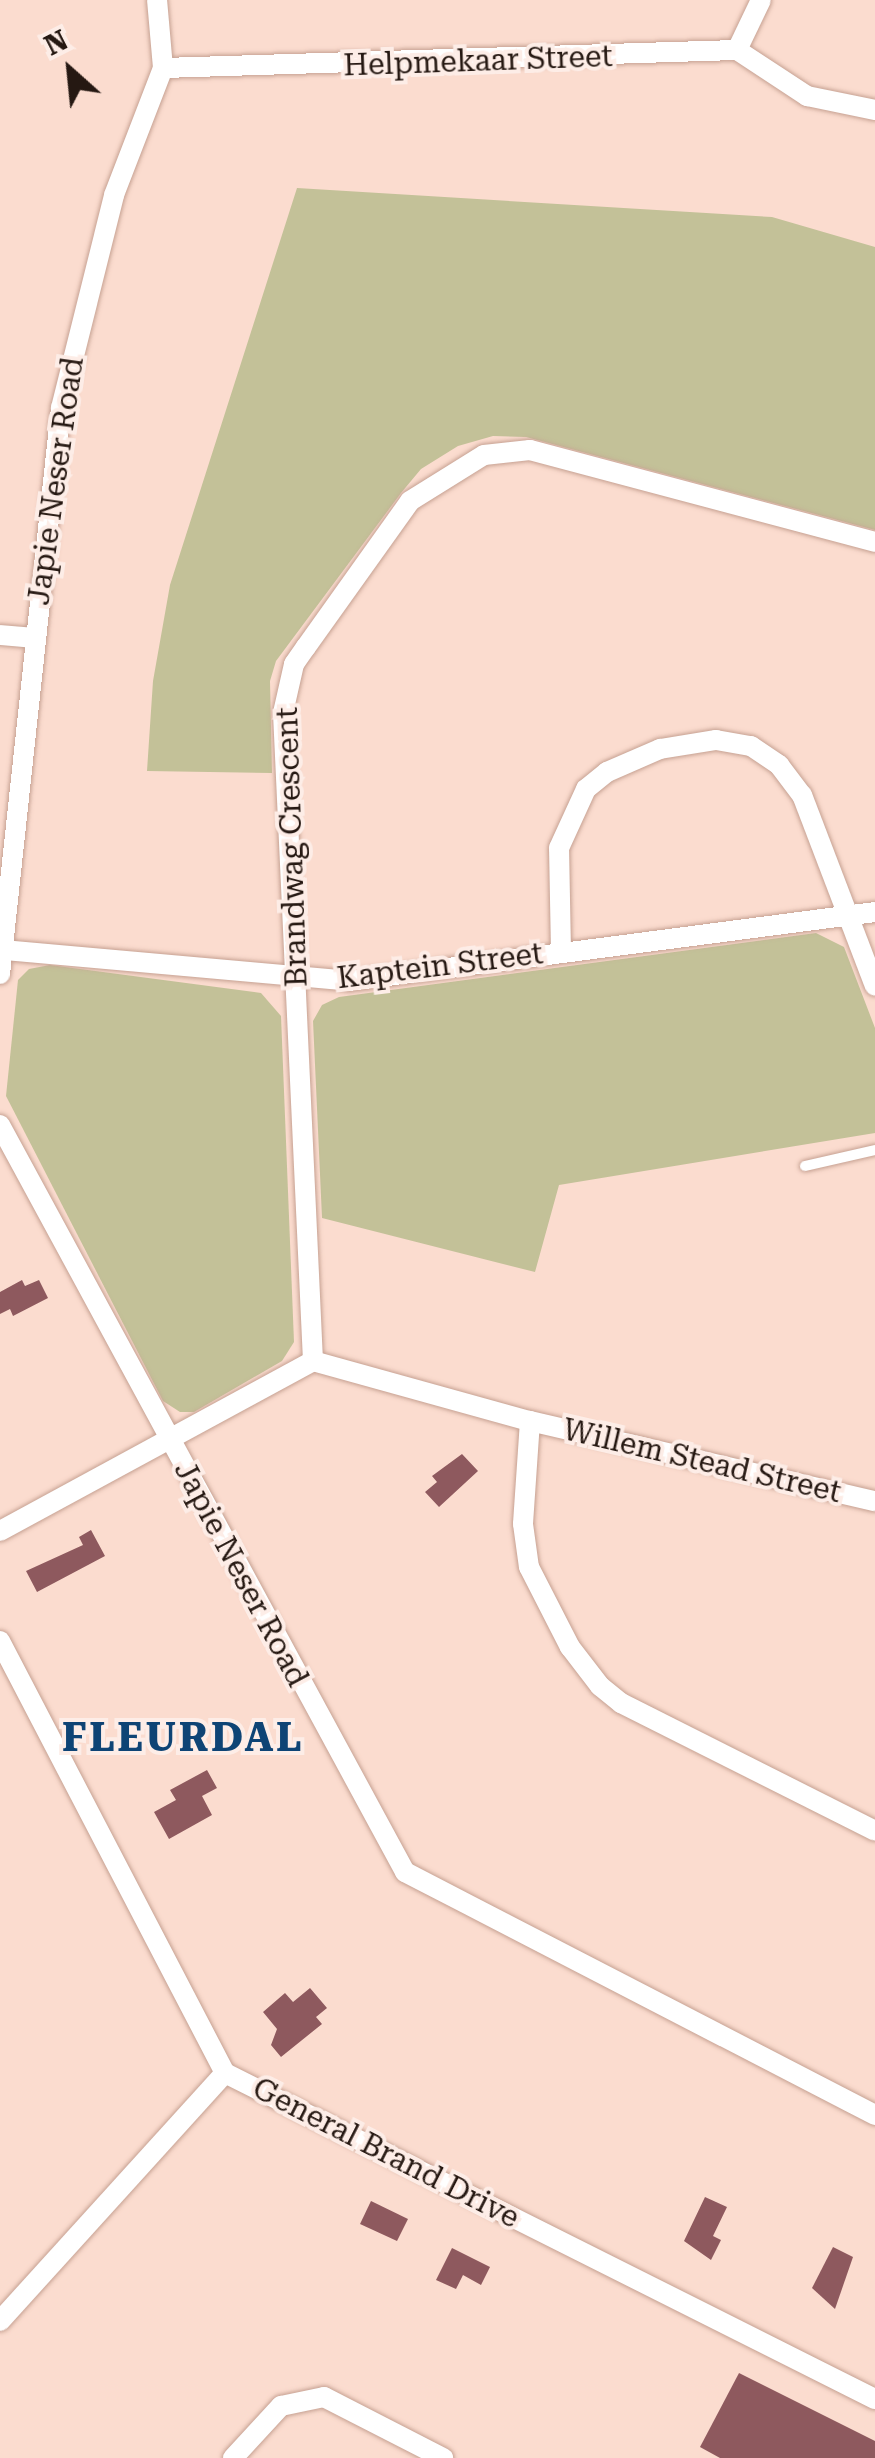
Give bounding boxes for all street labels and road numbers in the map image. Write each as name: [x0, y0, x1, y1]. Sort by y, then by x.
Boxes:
street label: Helpmekaar Street: [343, 38, 613, 84]
street label: Japie Neser Road: [21, 355, 91, 607]
street label: Brandwag Crescent: [269, 706, 315, 988]
street label: Kaptein Street: [335, 936, 545, 996]
street label: Willem Stead Street: [559, 1411, 845, 1511]
street label: Japie Neser Road: [166, 1455, 316, 1693]
street label: General Brand Drive: [247, 2070, 525, 2236]

